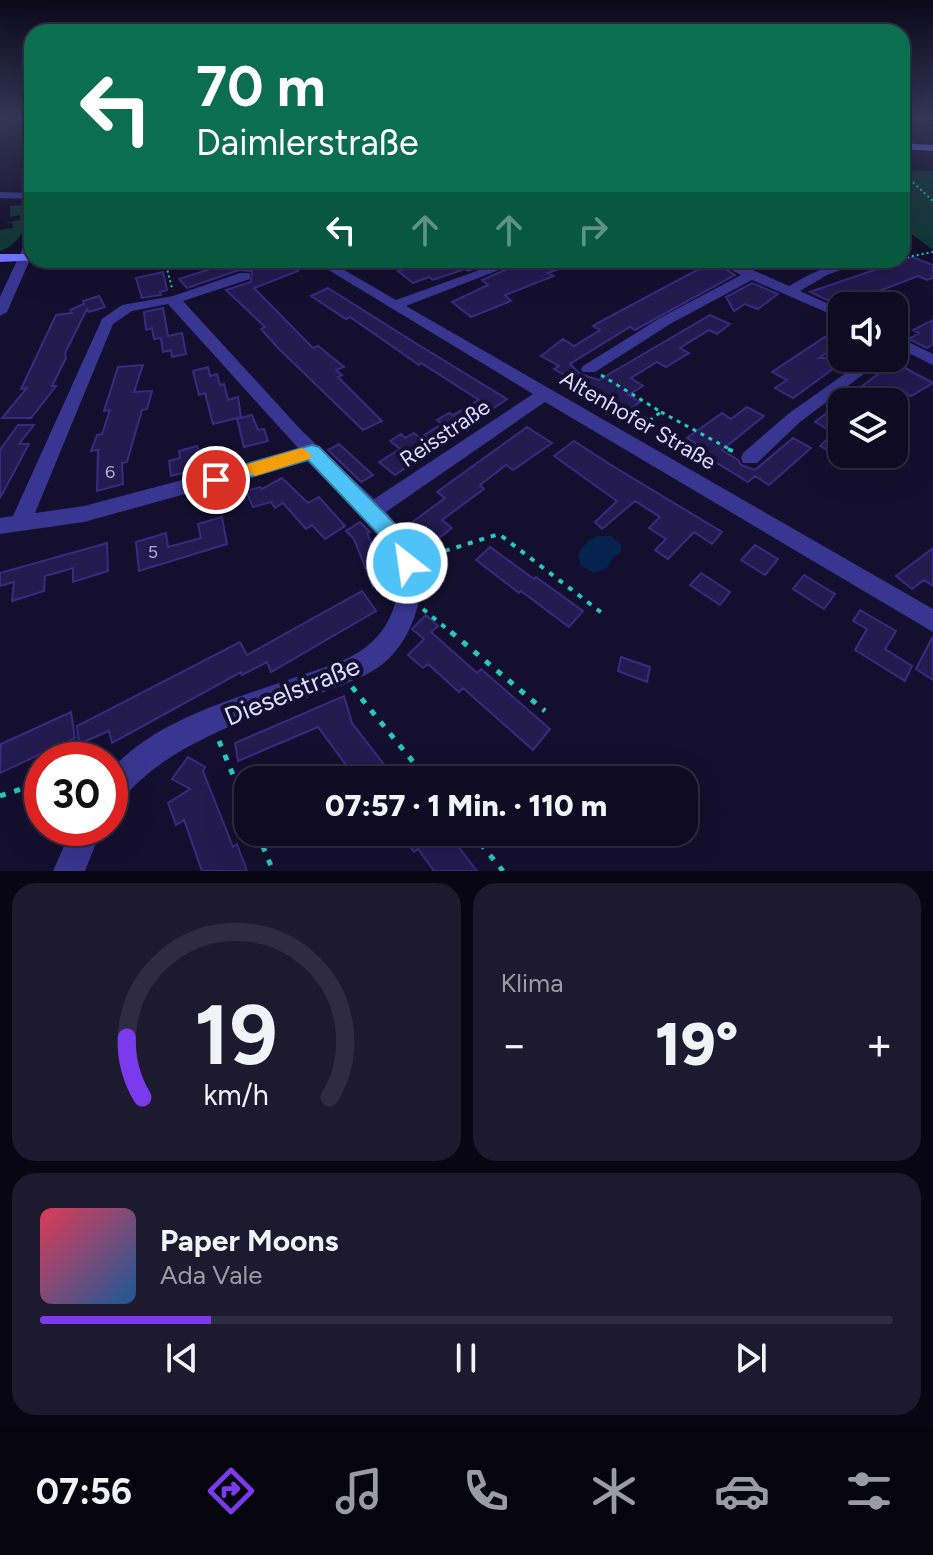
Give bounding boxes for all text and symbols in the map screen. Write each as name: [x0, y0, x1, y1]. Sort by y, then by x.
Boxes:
text: 70 m: [196, 53, 326, 120]
icon: left: [64, 56, 168, 160]
text: Daimlerstraße: [196, 121, 419, 164]
icon: left: [319, 208, 363, 252]
icon: ahead: [403, 208, 447, 252]
icon: ahead: [487, 208, 531, 252]
icon: right: [571, 208, 615, 252]
map controls: [828, 292, 908, 468]
button: sound: [828, 292, 908, 372]
street label: Altenhofer Straße: [555, 365, 721, 475]
button: layers: [828, 388, 908, 468]
street label: Reisstraße: [395, 393, 495, 473]
pin: [182, 446, 250, 514]
icon: arrive: [194, 458, 238, 502]
house number: 6: [105, 461, 115, 483]
position arrow: [365, 521, 449, 605]
house number: 5: [148, 541, 158, 563]
street label: Dieselstraße: [220, 649, 364, 733]
speed limit sign: 30: [24, 742, 128, 846]
text: 07:57 · 1 Min. · 110 m: [325, 787, 607, 824]
text: Klima: [501, 967, 564, 999]
text: 19: [195, 985, 278, 1085]
text: 19°: [655, 1008, 739, 1080]
text: −: [501, 1018, 528, 1071]
text: +: [866, 1018, 893, 1071]
text: km/h: [204, 1078, 269, 1112]
text: Paper Moons: [160, 1222, 339, 1259]
text: Ada Vale: [160, 1259, 263, 1291]
icon: previous: [160, 1336, 204, 1380]
icon: pause: [444, 1336, 488, 1380]
icon: next: [729, 1336, 773, 1380]
icon: directions: [203, 1463, 259, 1519]
icon: music: [331, 1463, 387, 1519]
icon: phone: [458, 1463, 514, 1519]
icon: climate: [586, 1463, 642, 1519]
icon: car: [714, 1463, 770, 1519]
icon: filters: [841, 1463, 897, 1519]
text: 07:56: [36, 1470, 132, 1513]

